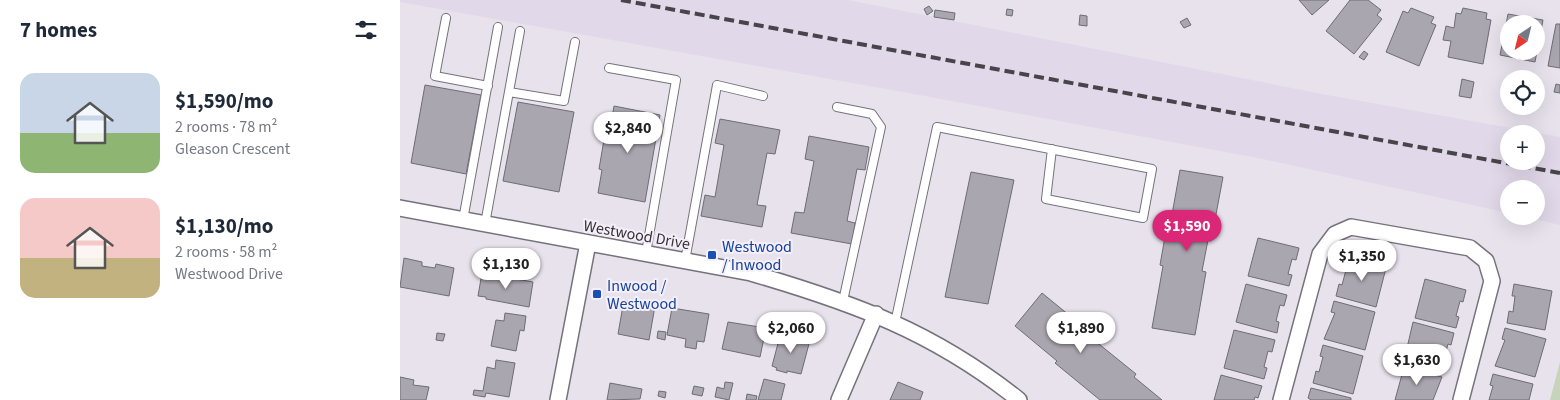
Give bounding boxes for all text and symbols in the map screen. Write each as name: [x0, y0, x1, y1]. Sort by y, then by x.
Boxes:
text: 7 homes: [20, 15, 97, 45]
north arrow: [1500, 15, 1545, 60]
map controls: [1500, 15, 1545, 225]
icon: filters: [352, 16, 380, 44]
button: locate: [1500, 70, 1545, 115]
text: $1,590/mo: [175, 86, 274, 116]
icon: home: [60, 93, 120, 153]
pin: $2,840: [587, 112, 669, 154]
text: 2 rooms · 78 m²: [175, 116, 277, 138]
text: $2,840: [604, 117, 652, 139]
button: +: [1500, 125, 1545, 170]
text: Gleason Crescent: [175, 138, 290, 160]
button: −: [1500, 180, 1545, 225]
pin: $1,590: [1146, 210, 1228, 252]
text: $1,130/mo: [175, 211, 274, 241]
street label: Westwood Drive: [582, 215, 692, 255]
text: $1,590: [1163, 215, 1211, 237]
icon: home: [60, 218, 120, 278]
place label: Westwood / Inwood: [722, 236, 792, 276]
pin: $1,350: [1321, 240, 1403, 282]
text: 2 rooms · 58 m²: [175, 241, 277, 263]
text: $1,350: [1338, 245, 1386, 267]
pin: $1,130: [465, 248, 547, 290]
marker: Westwood / Inwood: [706, 249, 718, 261]
text: $1,130: [482, 253, 530, 275]
text: Westwood Drive: [175, 263, 283, 285]
place label: Inwood / Westwood: [607, 275, 677, 315]
marker: Inwood / Westwood: [591, 288, 603, 300]
pin: $2,060: [750, 312, 832, 354]
pin: $1,890: [1040, 312, 1122, 354]
text: $2,060: [767, 317, 815, 339]
text: $1,890: [1057, 317, 1105, 339]
pin: $1,630: [1376, 344, 1458, 386]
text: $1,630: [1393, 349, 1441, 371]

